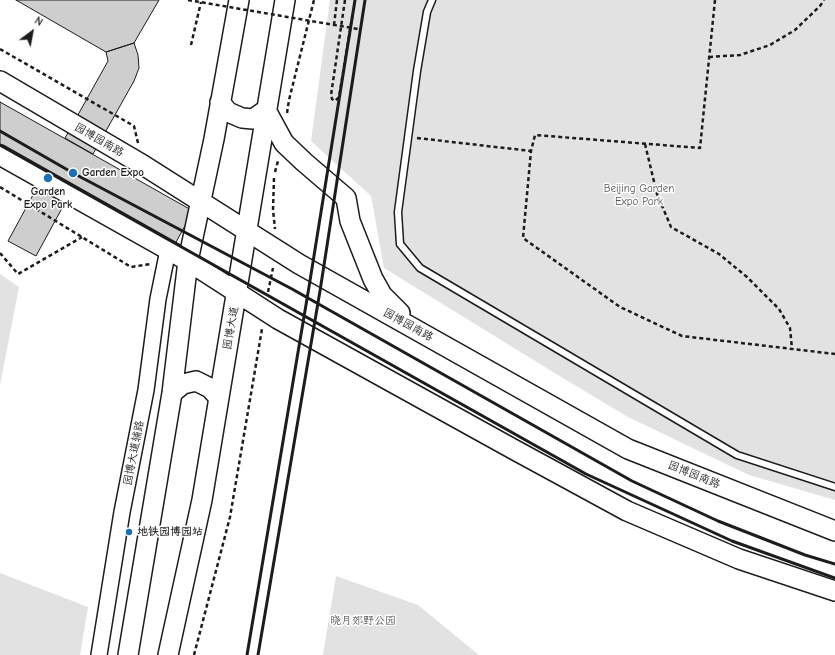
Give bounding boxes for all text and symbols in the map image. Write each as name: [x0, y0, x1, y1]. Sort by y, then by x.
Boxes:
north arrow: [12, 12, 52, 52]
text: N: [32, 14, 45, 29]
street label: 园博园南路: [72, 121, 126, 159]
place label: Garden Expo: [82, 166, 144, 180]
marker: Garden Expo: [67, 167, 79, 179]
marker: Garden Expo Park: [42, 172, 54, 184]
park label: Beijing Garden Expo Park: [604, 182, 674, 208]
place label: Garden Expo Park: [24, 185, 72, 211]
street label: 园博大道: [221, 305, 241, 351]
street label: 园博园南路: [381, 306, 435, 344]
street label: 园博大道辅路: [121, 419, 147, 487]
street label: 园博园南路: [666, 459, 722, 491]
place label: 地铁园博园站: [137, 525, 203, 539]
marker: 地铁园博园站: [124, 527, 134, 537]
park label: 晓月郊野公园: [330, 614, 396, 628]

